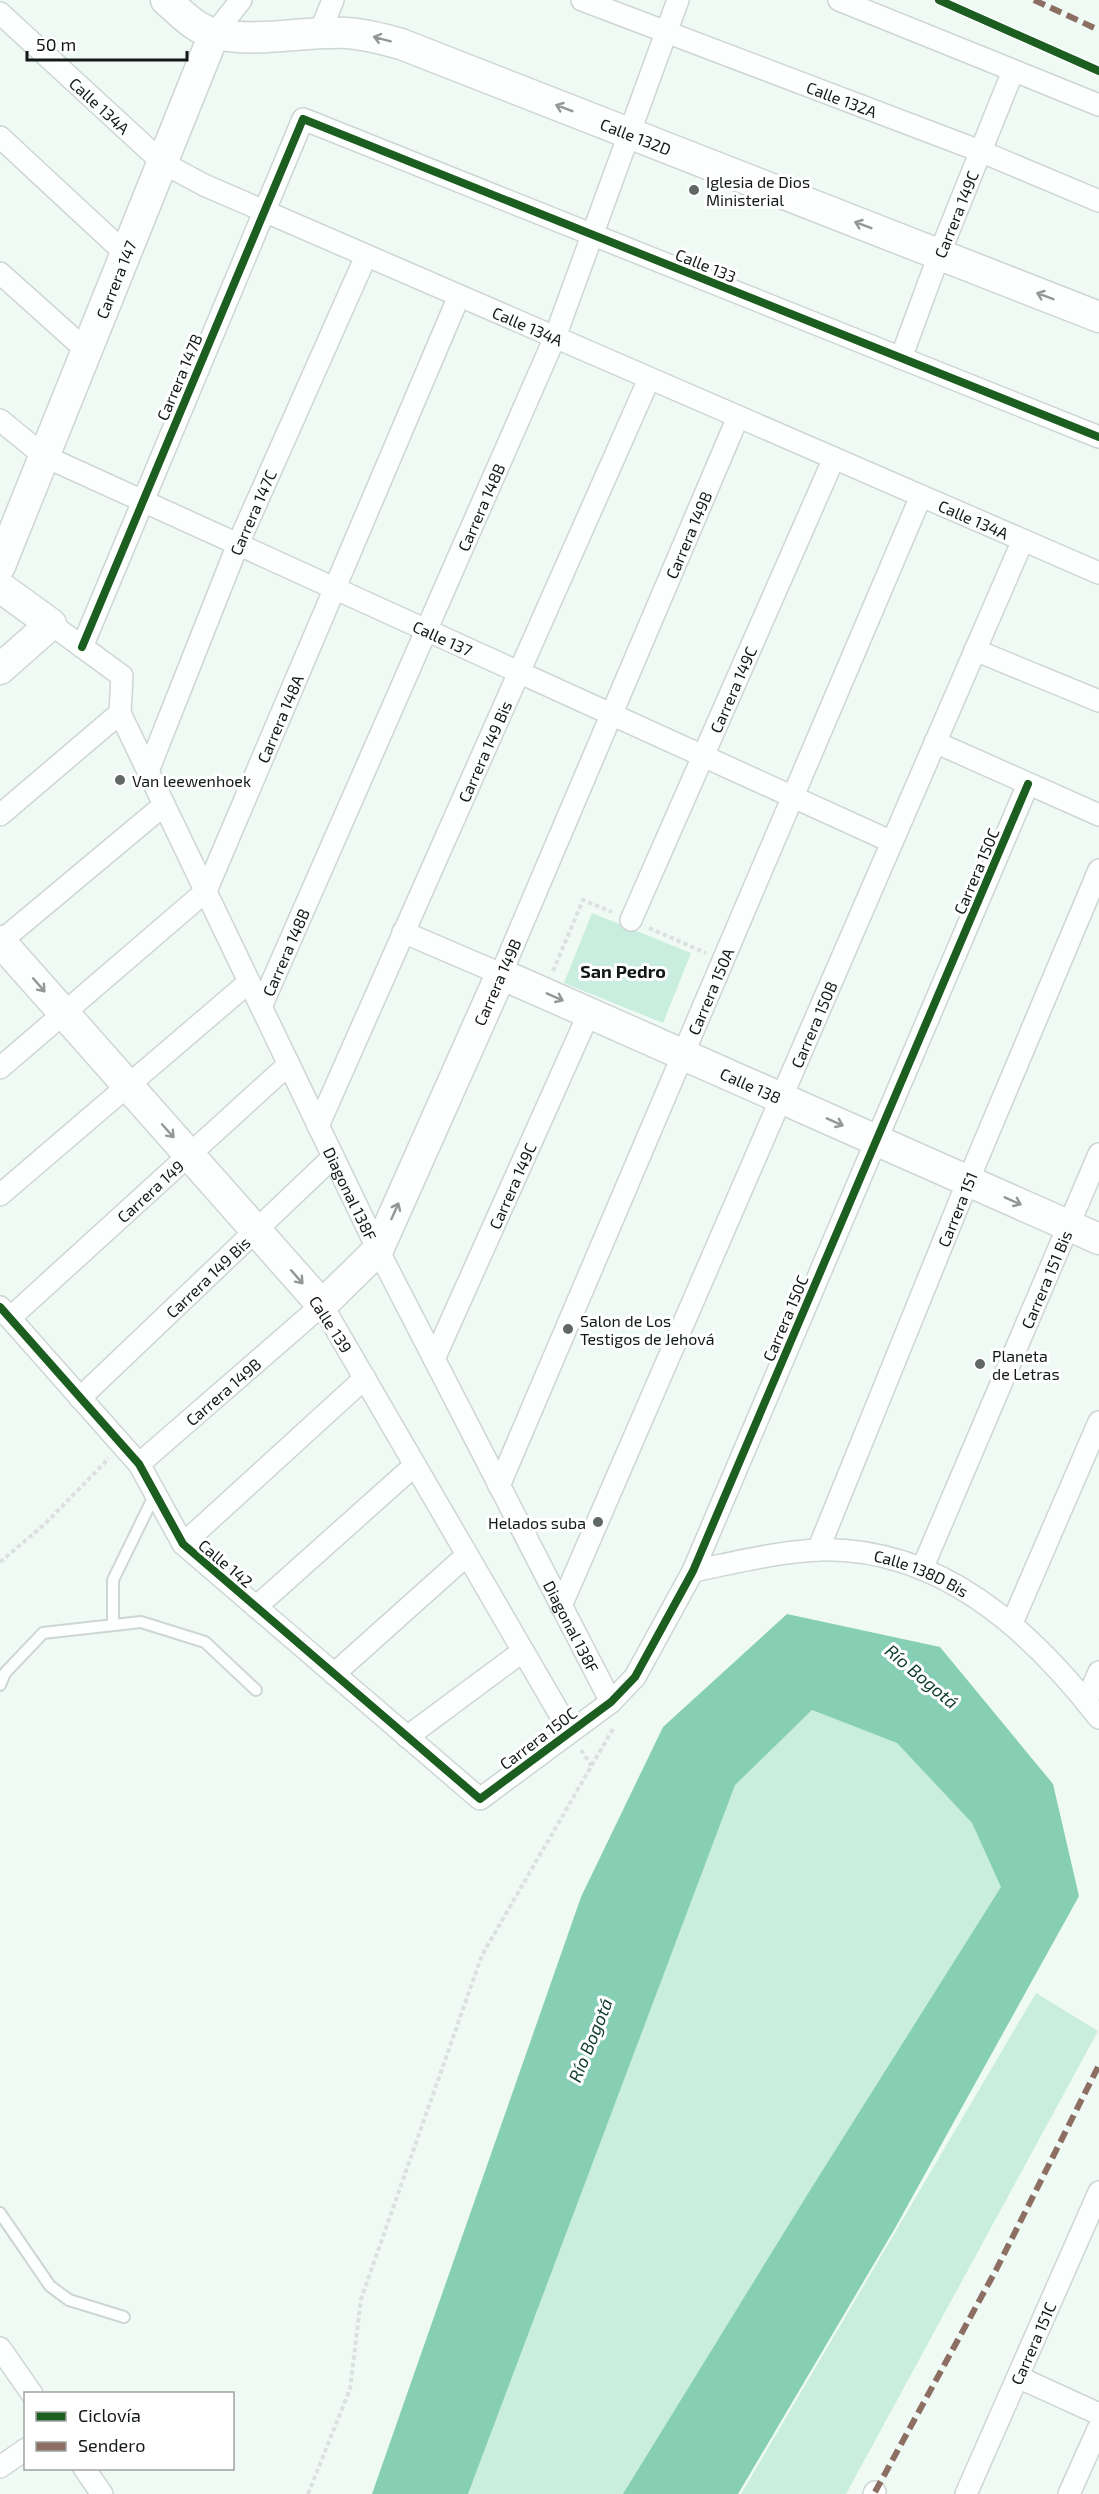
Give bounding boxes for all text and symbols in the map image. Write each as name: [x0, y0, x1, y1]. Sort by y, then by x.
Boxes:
scale bar: [27, 24, 188, 62]
text: 50 m: [36, 33, 76, 55]
one-way arrow: [373, 33, 392, 44]
street label: Calle 134A: [66, 73, 134, 137]
street label: Calle 132A: [804, 77, 880, 121]
one-way arrow: [555, 102, 574, 113]
street label: Calle 132D: [598, 113, 674, 158]
street label: Carrera 149C: [929, 168, 982, 260]
place label: Iglesia de Dios Ministerial: [706, 172, 810, 209]
marker: Iglesia de Dios Ministerial: [687, 183, 701, 197]
one-way arrow: [854, 219, 873, 230]
street label: Carrera 147: [91, 238, 140, 321]
street label: Calle 133: [673, 244, 739, 286]
one-way arrow: [1036, 290, 1054, 301]
street label: Calle 134A: [490, 302, 566, 349]
street label: Carrera 147B: [152, 331, 206, 423]
street label: Carrera 148B: [453, 460, 508, 554]
street label: Carrera 147C: [225, 467, 279, 558]
street label: Carrera 149B: [661, 488, 715, 581]
street label: Calle 134A: [936, 495, 1012, 542]
street label: Calle 137: [410, 616, 475, 659]
street label: Carrera 149C: [705, 643, 760, 735]
street label: Carrera 148A: [252, 672, 306, 765]
street label: Carrera 149 Bis: [453, 698, 515, 805]
place label: Van leewenhoek: [132, 771, 251, 790]
marker: Van leewenhoek: [113, 773, 127, 787]
street label: Carrera 150C: [949, 825, 1003, 917]
street label: Carrera 148B: [258, 905, 313, 999]
street label: Carrera 149B: [469, 936, 525, 1028]
street label: Carrera 150A: [683, 945, 737, 1037]
district label: San Pedro: [580, 960, 666, 982]
one-way arrow: [32, 977, 46, 992]
street label: Carrera 150B: [786, 978, 840, 1070]
one-way arrow: [545, 992, 563, 1004]
street label: Calle 138: [718, 1063, 784, 1107]
one-way arrow: [825, 1116, 843, 1128]
one-way arrow: [161, 1123, 175, 1138]
street label: Carrera 149C: [484, 1140, 539, 1232]
street label: Diagonal 138F: [320, 1144, 381, 1243]
street label: Carrera 149: [113, 1156, 187, 1226]
street label: Carrera 151: [933, 1169, 980, 1249]
one-way arrow: [1003, 1196, 1021, 1207]
one-way arrow: [390, 1202, 402, 1220]
street label: Carrera 151 Bis: [1016, 1227, 1075, 1331]
street label: Carrera 149 Bis: [161, 1232, 253, 1321]
one-way arrow: [290, 1269, 304, 1284]
street label: Carrera 150C: [758, 1272, 812, 1364]
street label: Calle 139: [306, 1292, 356, 1356]
place label: Salon de Los Testigos de Jehová: [580, 1311, 714, 1348]
marker: Salon de Los Testigos de Jehová: [561, 1322, 575, 1336]
place label: Planeta de Letras: [992, 1346, 1060, 1383]
street label: Carrera 149B: [181, 1353, 264, 1429]
marker: Planeta de Letras: [973, 1357, 987, 1371]
place label: Helados suba: [488, 1513, 586, 1532]
marker: Helados suba: [591, 1515, 605, 1529]
street label: Calle 142: [195, 1535, 257, 1591]
street label: Calle 138D Bis: [872, 1545, 972, 1600]
street label: Diagonal 138F: [540, 1577, 604, 1676]
water label: Río Bogotá: [881, 1639, 963, 1713]
street label: Carrera 150C: [496, 1703, 580, 1773]
water label: Río Bogotá: [563, 1995, 617, 2085]
street label: Carrera 151C: [1006, 2299, 1059, 2387]
legend: [24, 2392, 234, 2470]
text: Ciclovía: [78, 2404, 141, 2426]
text: Sendero: [78, 2434, 145, 2456]

